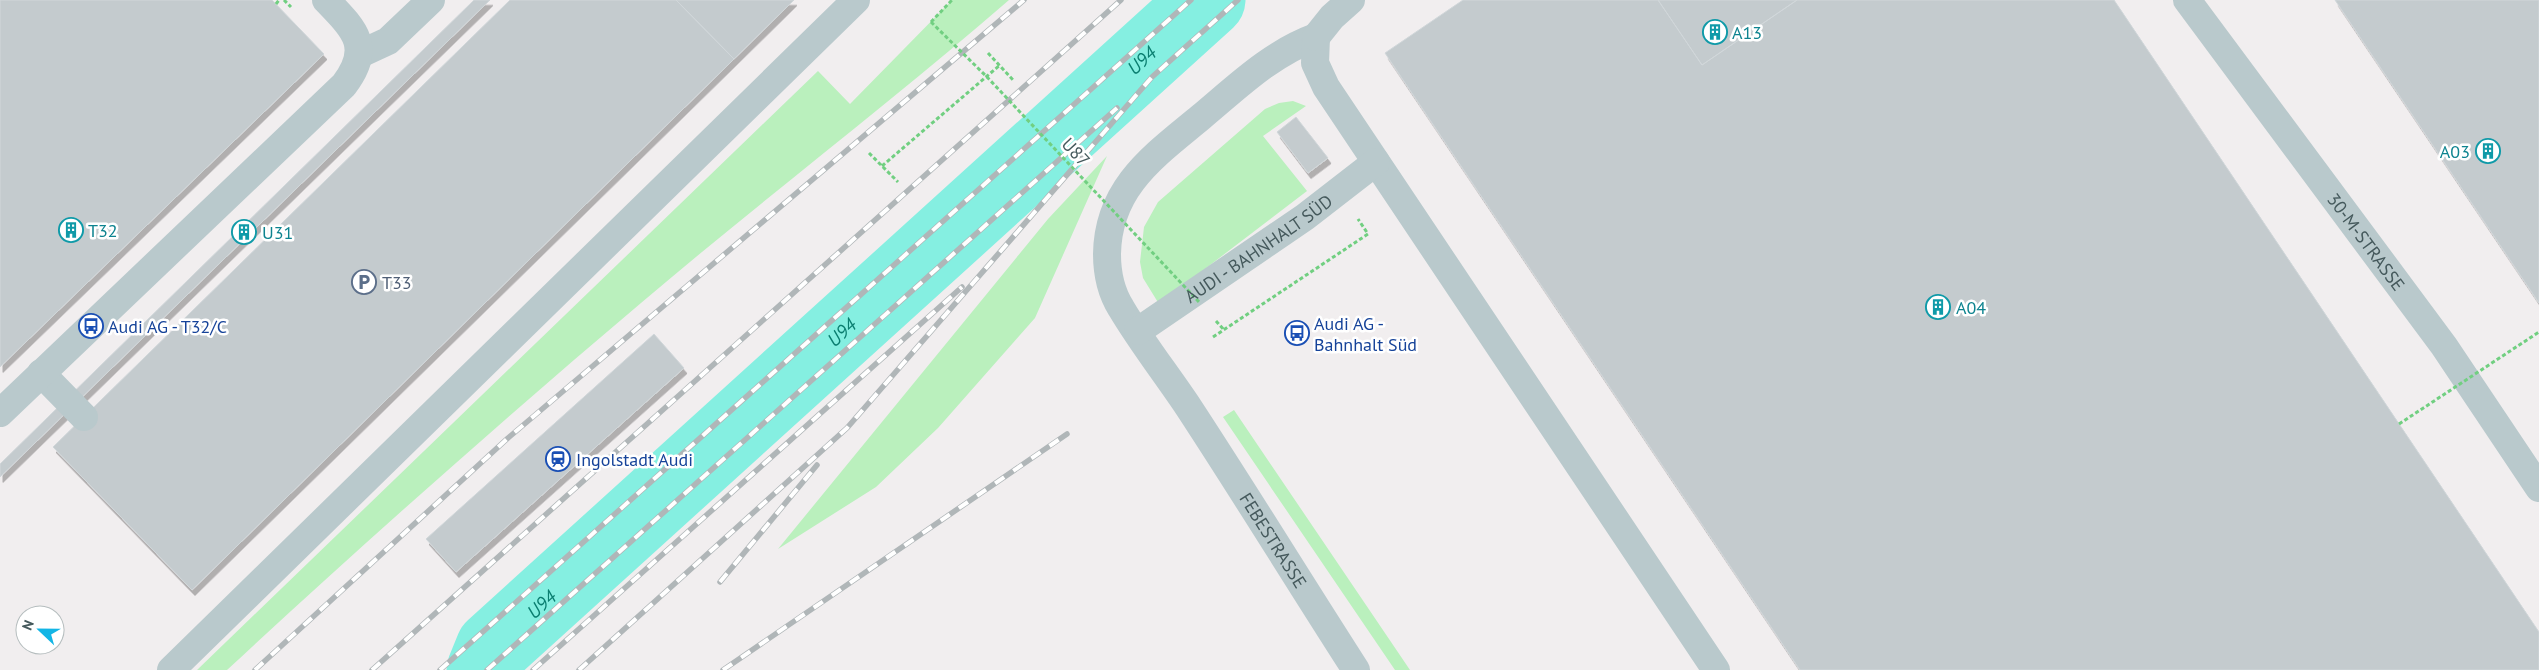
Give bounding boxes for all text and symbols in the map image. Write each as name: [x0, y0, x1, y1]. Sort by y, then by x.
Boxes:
building icon: A13: [1702, 19, 1728, 45]
place label: A13: [1732, 21, 1762, 44]
water label: U94: [1122, 40, 1162, 80]
street label: U87: [1057, 133, 1095, 171]
building icon: A03: [2475, 138, 2501, 164]
place label: A03: [2440, 140, 2470, 163]
street label: 30-M-STRASSE: [2323, 188, 2410, 295]
street label: AUDI - BAHNHALT SÜD: [1180, 189, 1337, 307]
building icon: T32: [58, 217, 84, 243]
place label: T32: [88, 219, 118, 242]
building icon: U31: [231, 219, 257, 245]
place label: U31: [262, 221, 293, 244]
parking icon: T33: [351, 269, 377, 295]
place label: T33: [382, 271, 412, 294]
building icon: A04: [1925, 294, 1951, 320]
place label: A04: [1956, 296, 1986, 319]
water label: U94: [822, 312, 862, 352]
place label: Audi AG - Bahnhalt Süd: [1314, 312, 1417, 356]
bus stop icon: Audi AG - T32/C: [78, 313, 104, 339]
place label: Audi AG - T32/C: [108, 315, 227, 338]
bus stop icon: Audi AG - Bahnhalt Süd: [1284, 320, 1310, 346]
station icon: Ingolstadt Audi: [545, 446, 571, 472]
place label: Ingolstadt Audi: [576, 448, 693, 471]
street label: FEBESTRASSE: [1235, 488, 1312, 592]
water label: U94: [522, 584, 562, 624]
north arrow: [15, 605, 65, 655]
text: N: [18, 617, 38, 633]

